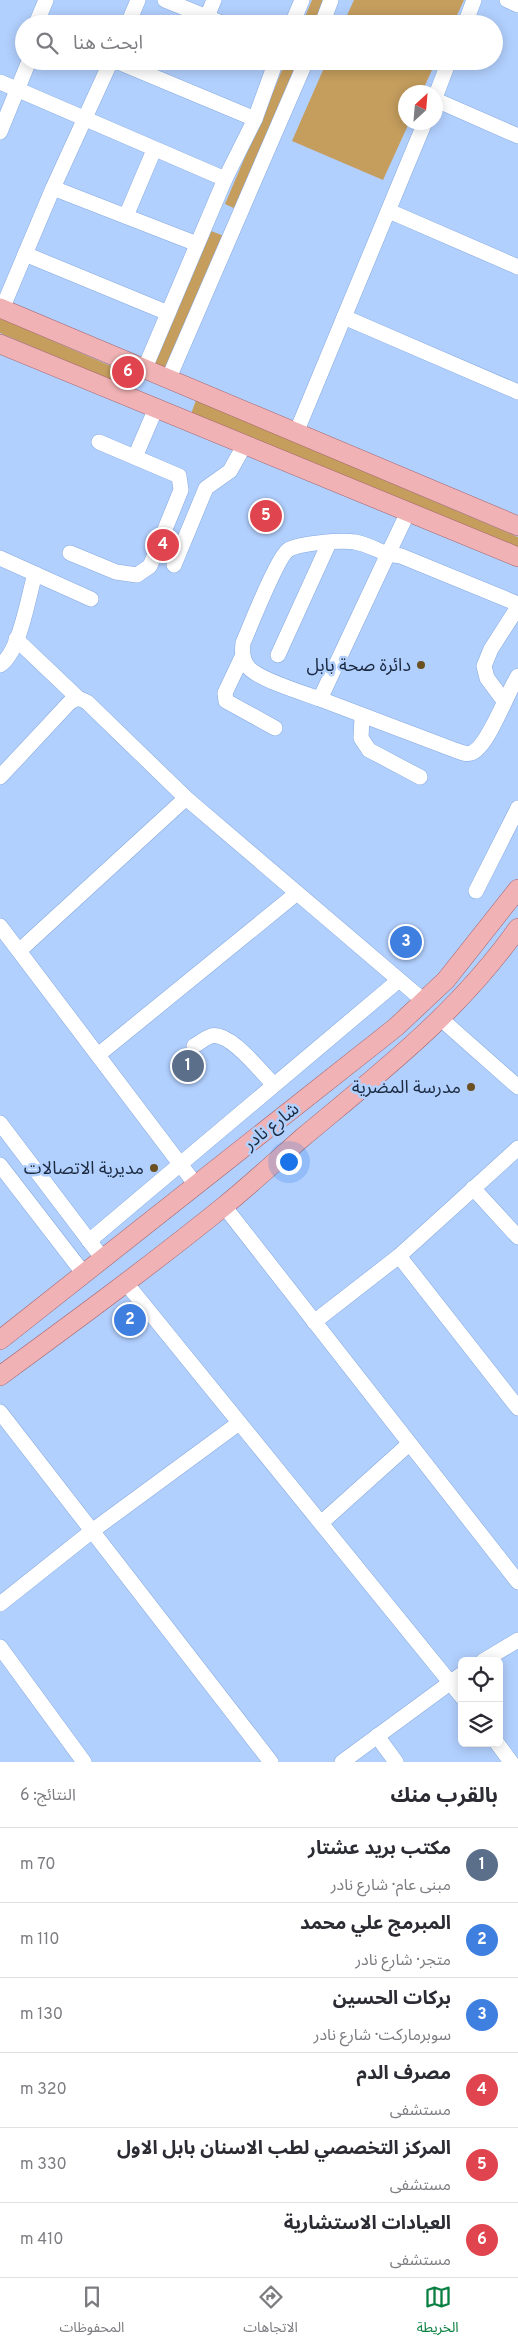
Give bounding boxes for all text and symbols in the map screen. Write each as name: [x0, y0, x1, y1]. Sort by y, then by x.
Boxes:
search box: [15, 15, 503, 70]
icon: search: [33, 29, 61, 57]
text: ابحث هنا: [73, 32, 143, 56]
north arrow: [398, 85, 443, 130]
pin: 6: [112, 353, 144, 391]
pin: 5: [250, 497, 282, 535]
pin: 4: [147, 526, 179, 564]
place label: دائرة صحة بابل: [307, 655, 411, 678]
marker: دائرة صحة بابل: [415, 659, 427, 671]
pin: 3: [390, 923, 422, 961]
pin: 1: [172, 1047, 204, 1085]
place label: مدرسة المضرية: [352, 1077, 461, 1100]
marker: مدرسة المضرية: [465, 1081, 477, 1093]
street label: شارع نادر: [239, 1098, 305, 1158]
your location: [276, 1149, 302, 1175]
place label: مديرية الاتصالات: [24, 1158, 144, 1181]
marker: مديرية الاتصالات: [148, 1162, 160, 1174]
pin: 2: [114, 1301, 146, 1339]
map controls: [458, 1657, 503, 1747]
button: locate: [458, 1657, 503, 1702]
button: layers: [458, 1702, 503, 1747]
text: بالقرب منك: [390, 1783, 498, 1810]
text: النتائج: 6: [20, 1786, 76, 1806]
text: مكتب بريد عشتار: [308, 1837, 451, 1861]
text: 70 m: [20, 1855, 55, 1875]
text: 1: [479, 1855, 485, 1875]
text: مبنى عام · شارع نادر: [331, 1876, 451, 1896]
text: المبرمج علي محمد: [300, 1912, 451, 1936]
text: 110 m: [20, 1930, 60, 1950]
text: 2: [477, 1930, 487, 1950]
text: متجر · شارع نادر: [355, 1951, 451, 1971]
text: بركات الحسين: [333, 1987, 451, 2011]
text: 130 m: [20, 2005, 63, 2025]
text: 3: [477, 2005, 487, 2025]
text: سوبرماركت · شارع نادر: [314, 2026, 451, 2046]
text: مصرف الدم: [357, 2062, 451, 2086]
text: 320 m: [20, 2080, 67, 2100]
text: 4: [477, 2080, 487, 2100]
text: مستشفى: [390, 2101, 451, 2121]
text: المركز التخصصي لطب الاسنان بابل الاول: [117, 2137, 451, 2161]
text: 330 m: [20, 2155, 67, 2175]
text: 5: [477, 2155, 487, 2175]
text: مستشفى: [390, 2176, 451, 2196]
text: العيادات الاستشارية: [284, 2212, 451, 2236]
text: 410 m: [20, 2230, 64, 2250]
text: 6: [477, 2230, 487, 2250]
text: مستشفى: [390, 2251, 451, 2271]
tab: المحفوظات: [59, 2283, 124, 2342]
tab: الاتجاهات: [243, 2283, 298, 2342]
tab: الخريطة: [417, 2283, 459, 2342]

